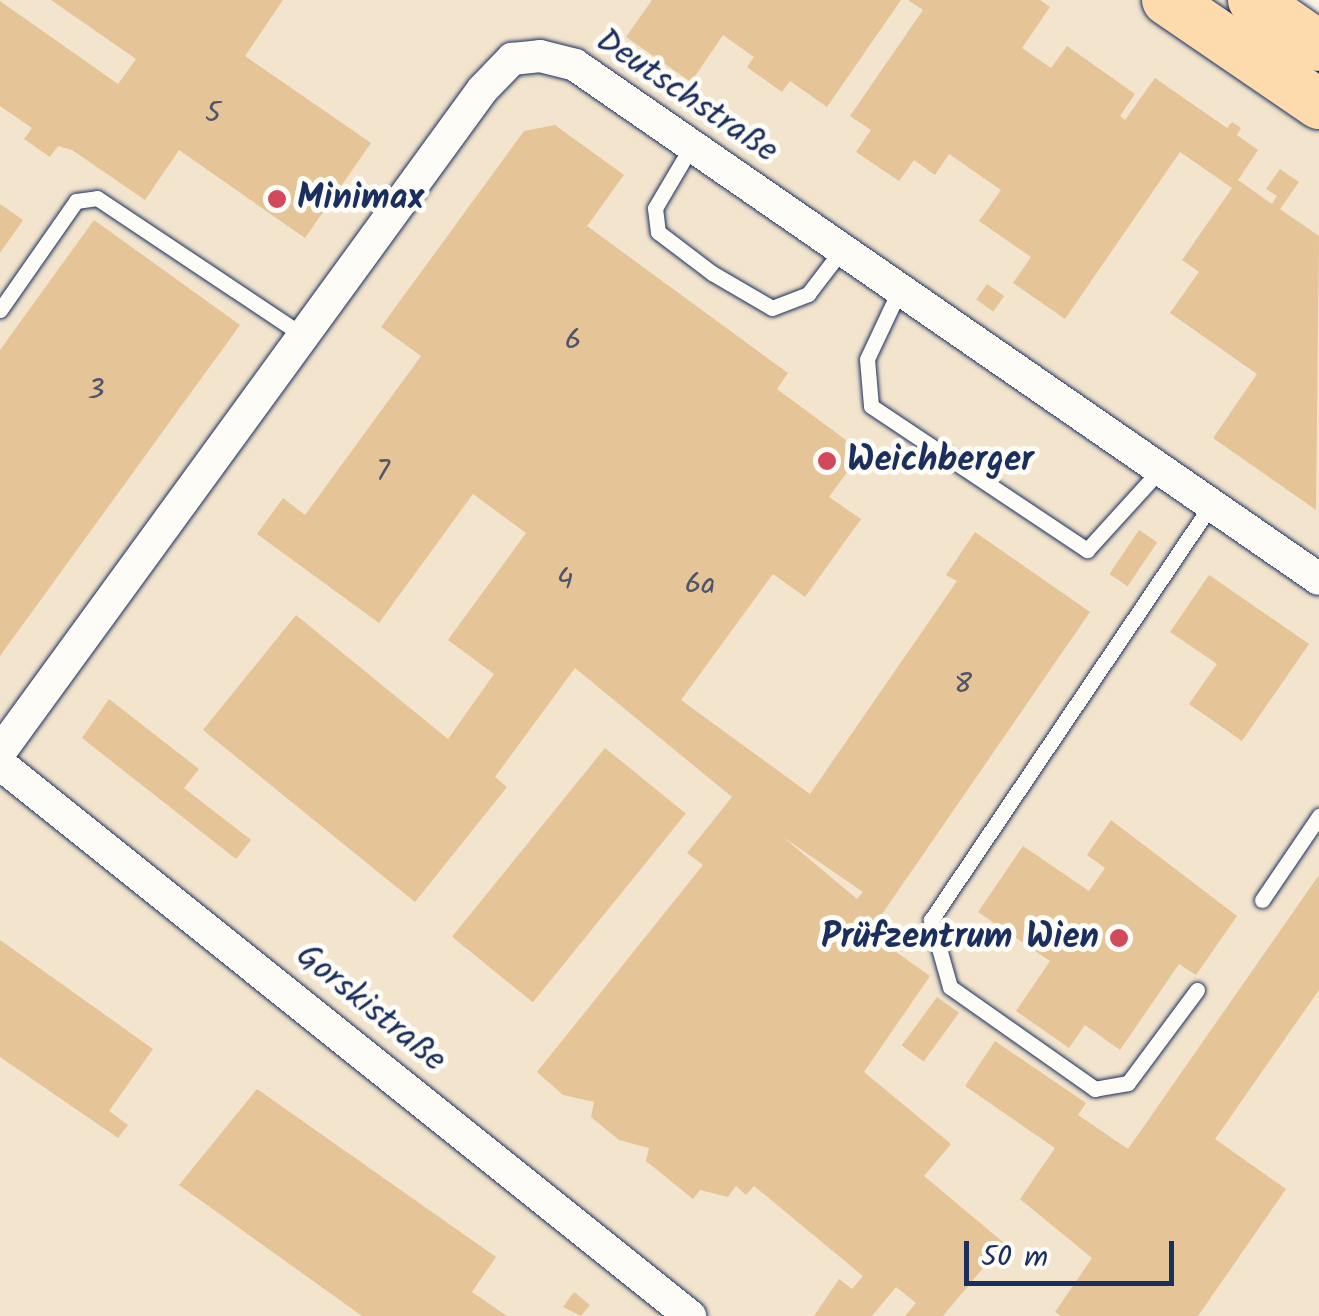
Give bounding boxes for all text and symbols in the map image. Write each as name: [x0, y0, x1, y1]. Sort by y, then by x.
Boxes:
street label: Deutschstraße: [587, 21, 785, 173]
house number: 5: [205, 96, 221, 132]
place label: Minimax: [297, 178, 424, 220]
marker: Minimax: [266, 188, 288, 210]
house number: 6: [565, 323, 581, 359]
house number: 3: [87, 373, 105, 409]
place label: Weichberger: [847, 440, 1034, 482]
marker: Weichberger: [816, 450, 838, 472]
house number: 7: [376, 454, 390, 490]
house number: 4: [557, 562, 573, 598]
house number: 6a: [685, 567, 715, 603]
house number: 8: [954, 667, 972, 703]
place label: Prüfzentrum Wien: [821, 917, 1099, 959]
marker: Prüfzentrum Wien: [1108, 927, 1130, 949]
street label: Gorskistraße: [286, 936, 454, 1082]
scale bar: [969, 1221, 1179, 1283]
text: 50 m: [981, 1234, 1048, 1282]

